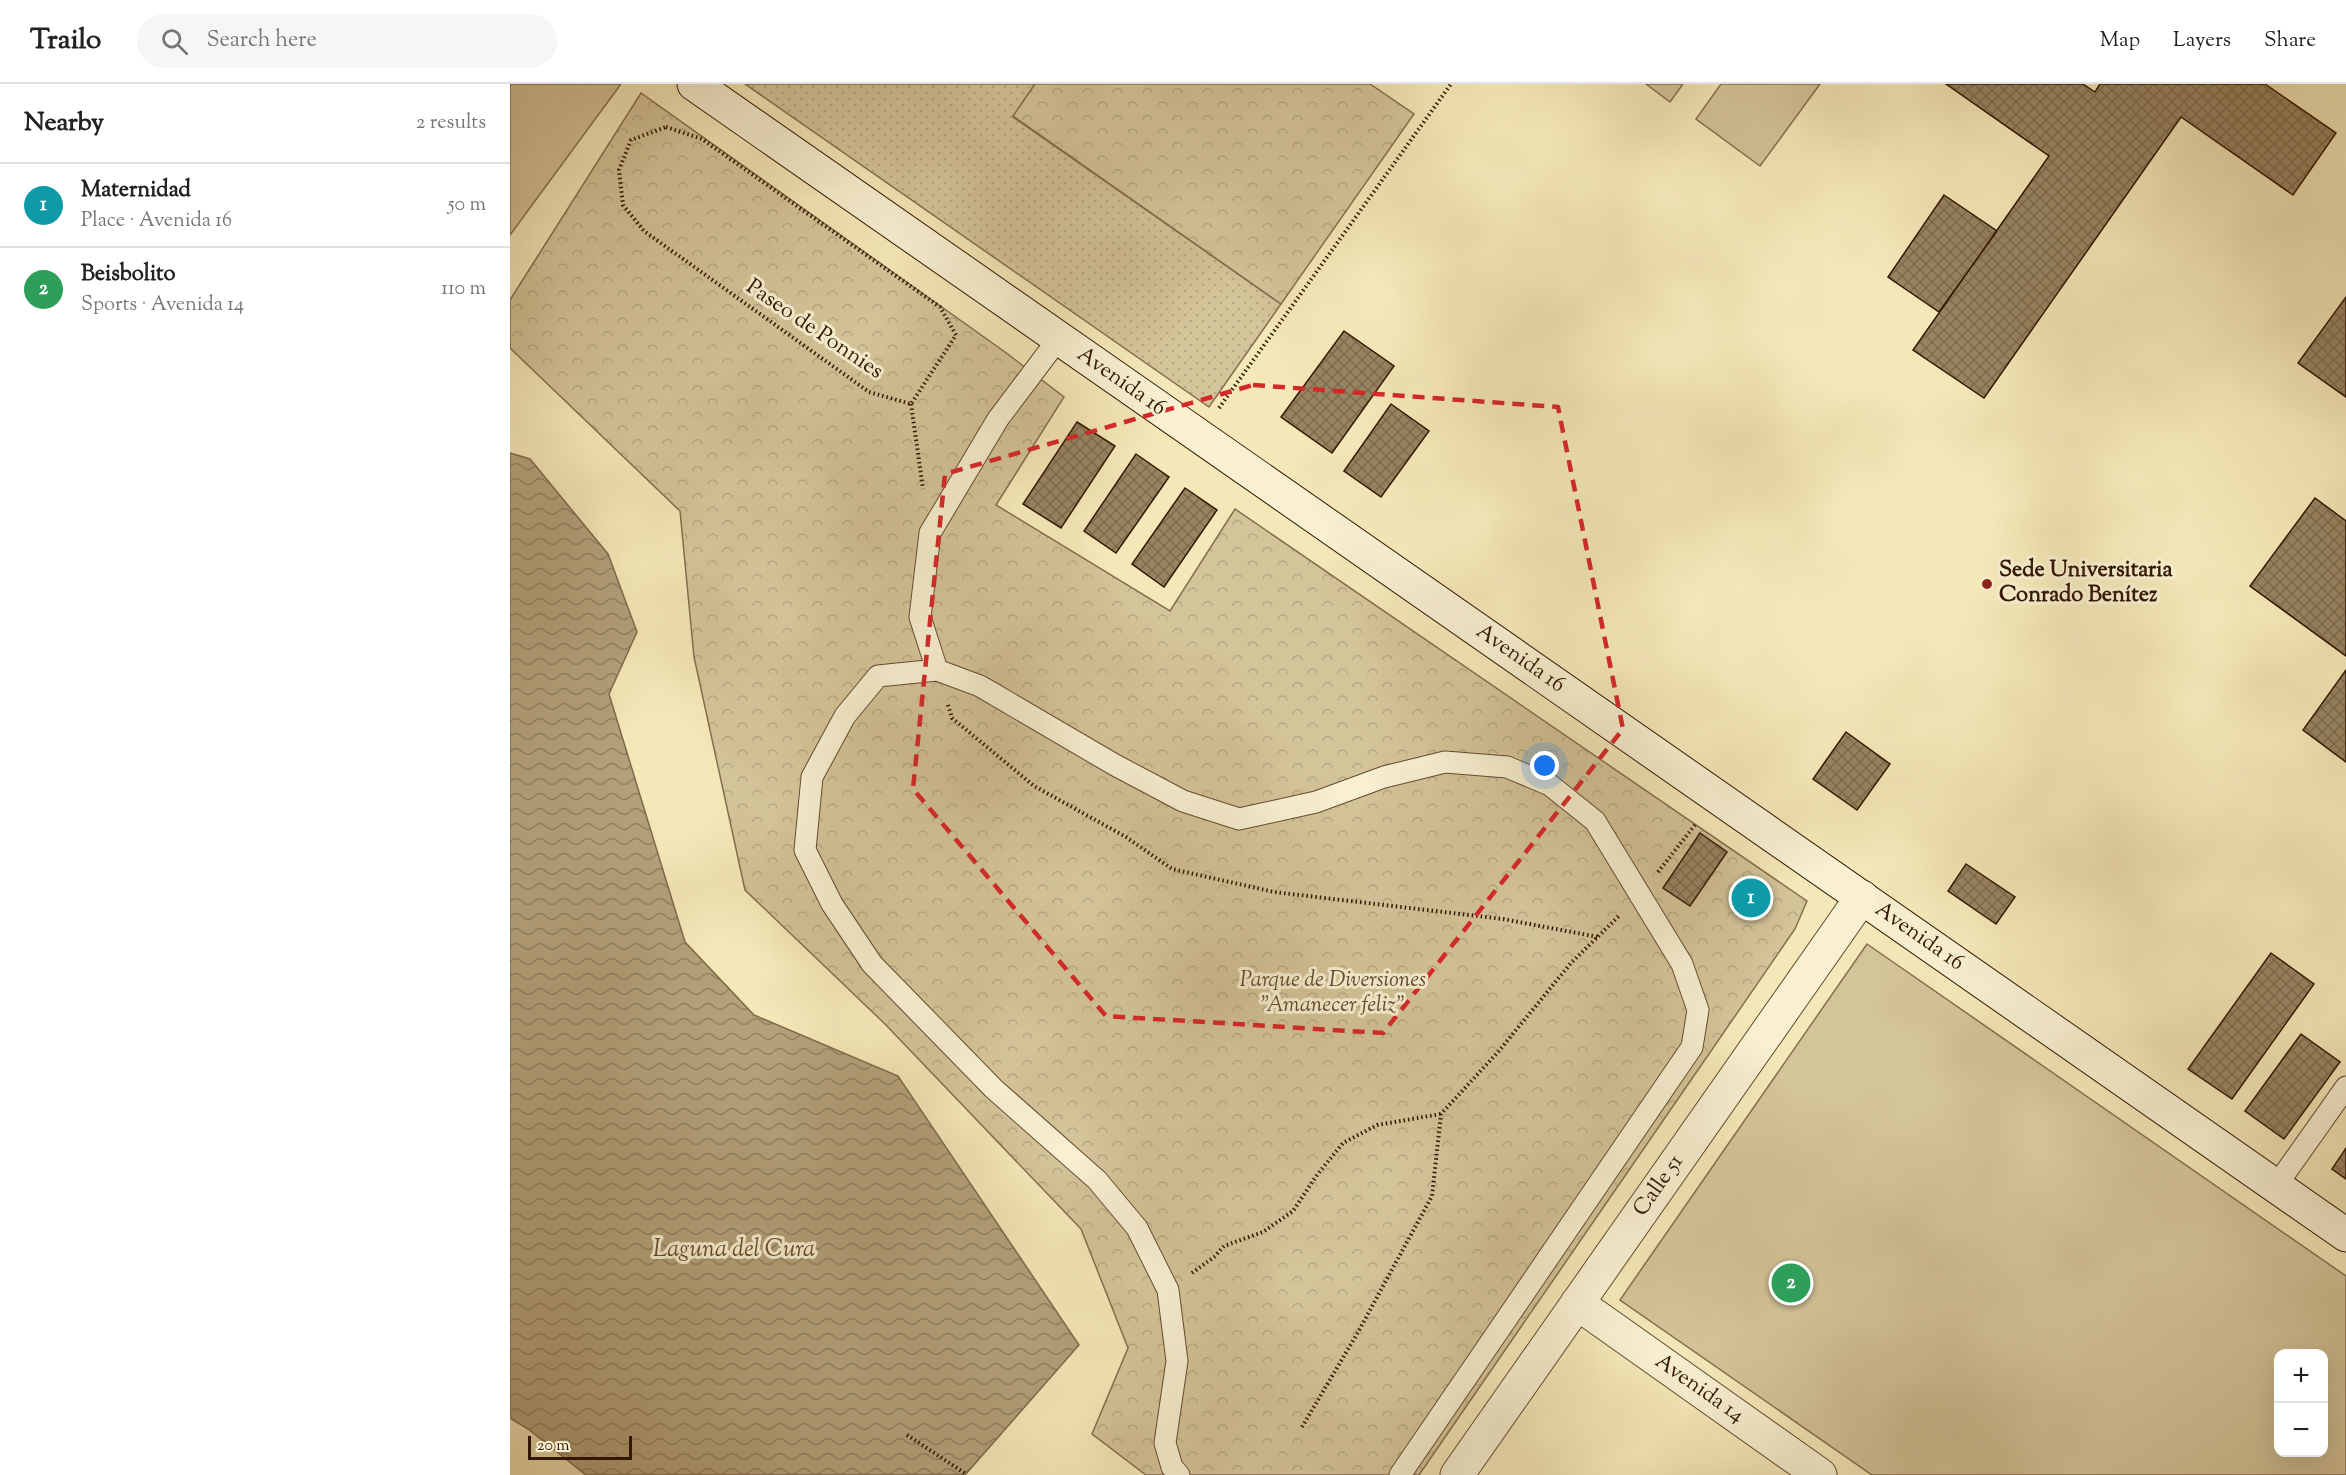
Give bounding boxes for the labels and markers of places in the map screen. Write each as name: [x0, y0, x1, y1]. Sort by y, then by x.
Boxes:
place label: Sede Universitaria Conrado Benítez: [1999, 555, 2174, 612]
marker: Sede Universitaria Conrado Benítez: [1980, 577, 1994, 591]
pin: 1: [1732, 876, 1770, 920]
pin: 2: [1772, 1260, 1810, 1306]

